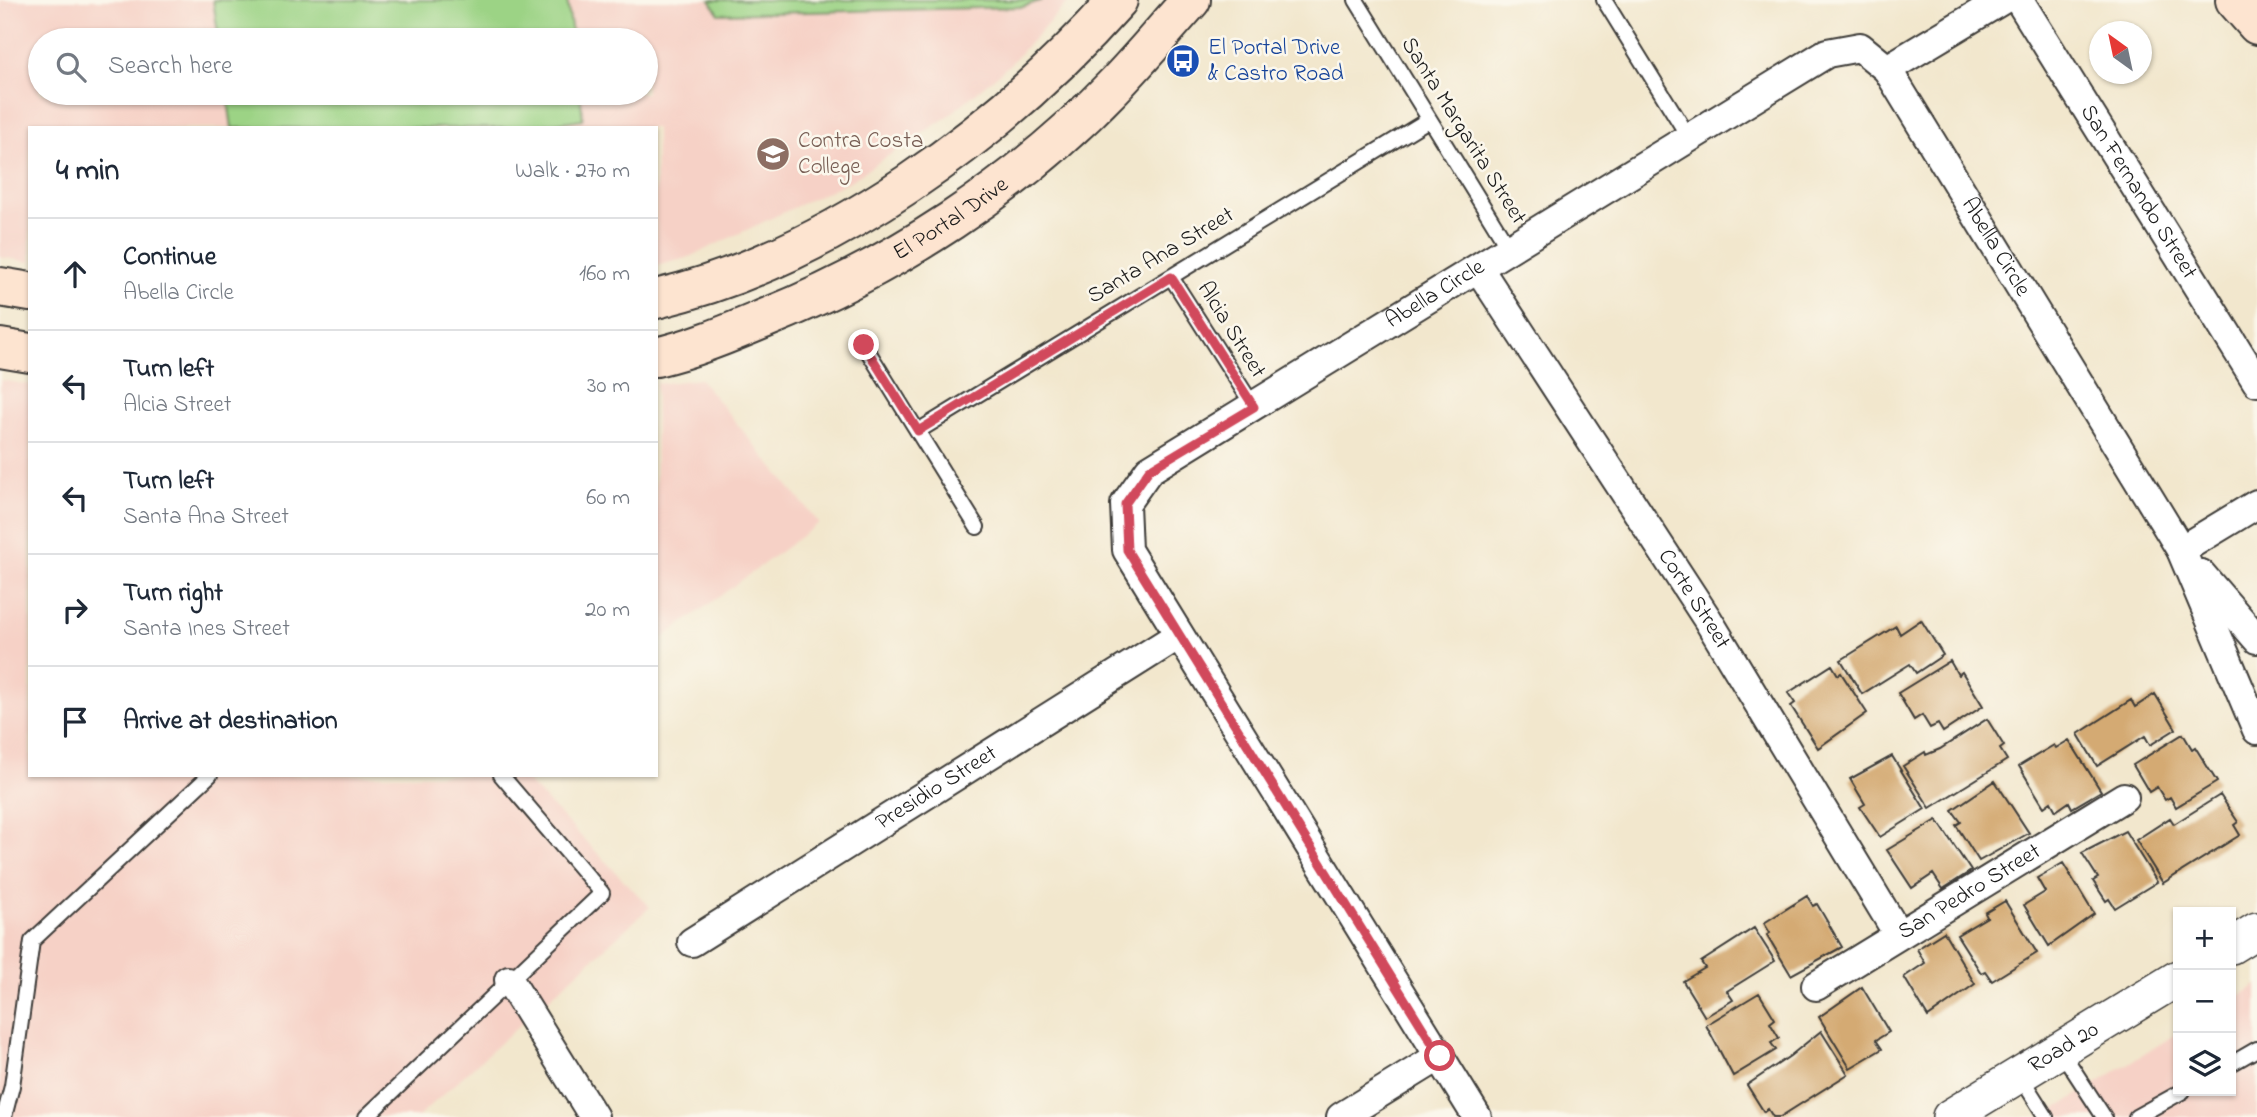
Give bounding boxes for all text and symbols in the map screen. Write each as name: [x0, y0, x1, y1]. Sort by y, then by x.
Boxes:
north arrow: [2089, 21, 2152, 84]
search box: [28, 28, 658, 105]
street label: Santa Margarita Street: [1391, 31, 1534, 232]
place label: El Portal Drive & Castro Road: [1208, 32, 1344, 91]
bus stop icon: El Portal Drive & Castro Road: [1164, 42, 1202, 80]
icon: search: [52, 48, 90, 86]
text: Search here: [108, 48, 233, 86]
street label: San Fernando Street: [2072, 98, 2206, 286]
place label: Contra Costa College: [798, 125, 923, 185]
school or university icon: Contra Costa College: [754, 135, 792, 173]
text: 4 min: [56, 150, 119, 194]
text: Walk · 270 m: [515, 155, 630, 188]
street label: El Portal Drive: [887, 168, 1016, 269]
street label: Abella Circle: [1953, 191, 2039, 304]
street label: Santa Ana Street: [1081, 199, 1241, 313]
text: Continue: [123, 239, 216, 277]
street label: Abella Circle: [1379, 251, 1492, 337]
icon: ahead: [56, 255, 94, 293]
text: 160 m: [579, 258, 630, 291]
street label: Alcia Street: [1188, 275, 1274, 385]
text: Abella Circle: [123, 277, 234, 310]
route end: [848, 329, 879, 360]
text: Turn left: [123, 351, 214, 389]
icon: left: [56, 367, 94, 405]
text: 30 m: [587, 370, 630, 403]
text: Alcia Street: [123, 389, 232, 422]
text: Turn left: [123, 463, 214, 501]
icon: left: [56, 479, 94, 517]
text: 60 m: [586, 482, 630, 515]
text: Santa Ana Street: [123, 501, 289, 534]
street label: Corte Street: [1649, 542, 1739, 656]
text: Turn right: [123, 575, 223, 613]
icon: right: [56, 591, 94, 629]
text: 20 m: [585, 594, 630, 627]
text: Santa Ines Street: [123, 613, 290, 646]
icon: arrive: [56, 703, 94, 741]
text: Arrive at destination: [123, 703, 338, 741]
street label: Presidio Street: [869, 737, 1004, 839]
street label: San Pedro Street: [1892, 835, 2047, 948]
map controls: [2173, 907, 2236, 1096]
button: +: [2173, 907, 2236, 970]
button: −: [2173, 970, 2236, 1033]
street label: Road 20: [2022, 1014, 2105, 1082]
button: layers: [2173, 1033, 2236, 1096]
route start: [1424, 1040, 1455, 1071]

